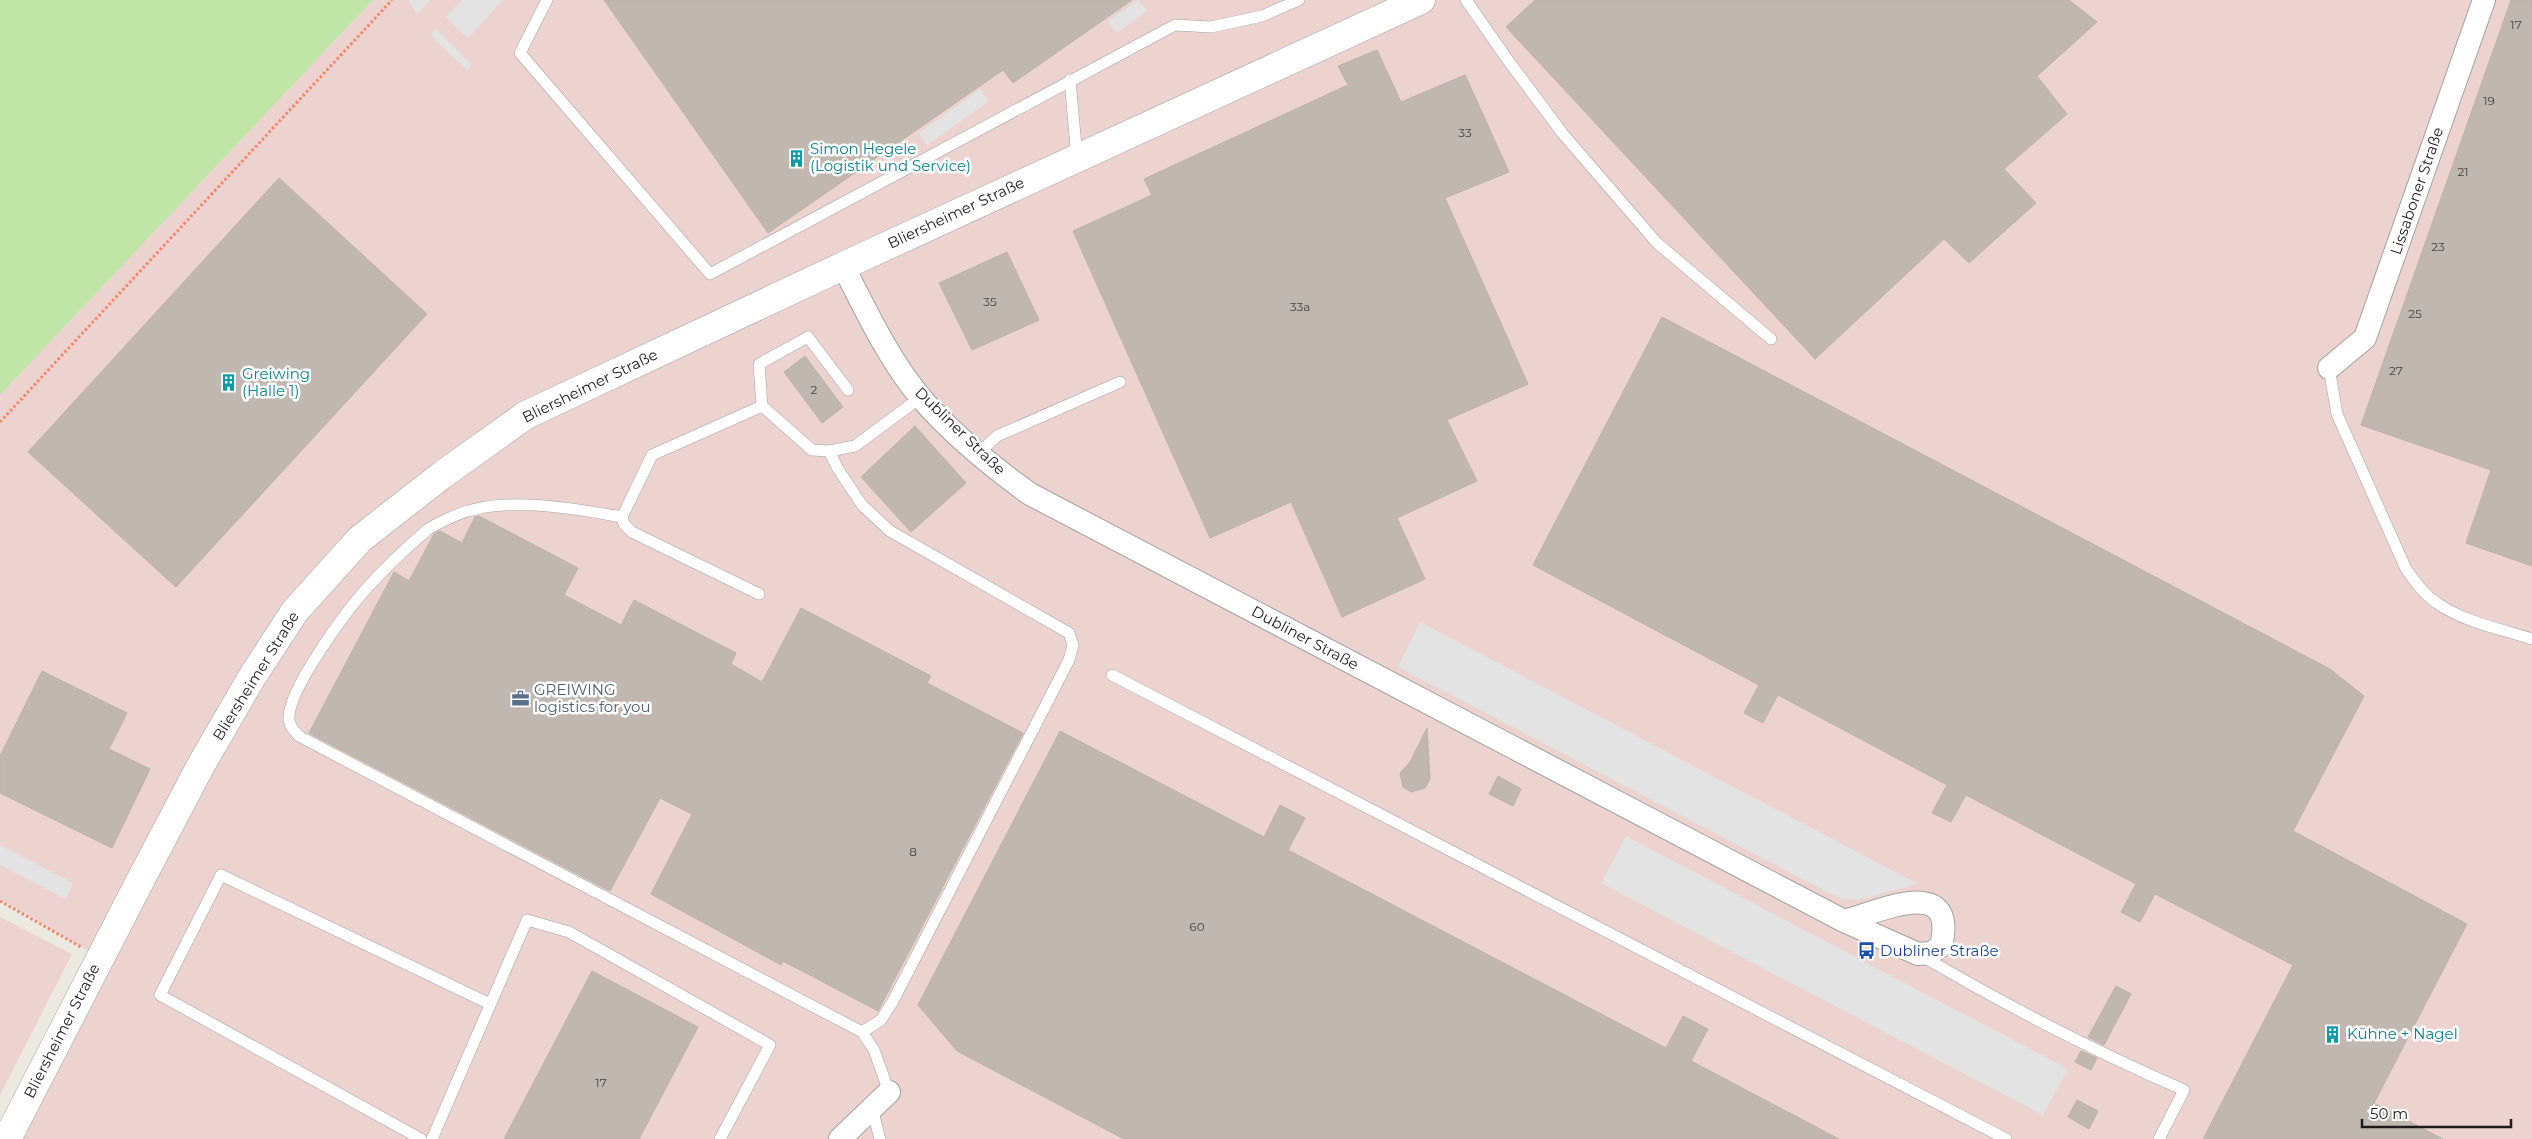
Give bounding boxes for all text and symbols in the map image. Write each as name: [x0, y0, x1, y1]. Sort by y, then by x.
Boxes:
house number: 17: [2510, 17, 2522, 32]
house number: 19: [2483, 93, 2495, 108]
house number: 33: [1458, 125, 1472, 140]
street label: Lissaboner Straße: [2386, 125, 2447, 257]
place label: Simon Hegele (Logistik und Service): [810, 139, 971, 175]
building icon: Simon Hegele (Logistik und Service): [786, 148, 806, 168]
house number: 21: [2457, 164, 2469, 179]
street label: Bliersheimer Straße: [884, 173, 1027, 253]
house number: 23: [2431, 239, 2445, 254]
house number: 35: [983, 294, 997, 309]
house number: 33a: [1290, 299, 1310, 314]
house number: 25: [2408, 306, 2422, 321]
street label: Bliersheimer Straße: [519, 344, 661, 427]
house number: 27: [2389, 363, 2403, 378]
place label: Greiwing (Halle 1): [242, 364, 310, 400]
building icon: Greiwing (Halle 1): [218, 373, 238, 393]
house number: 2: [811, 382, 818, 397]
street label: Dubliner Straße: [911, 383, 1010, 479]
street label: Dubliner Straße: [1248, 601, 1362, 674]
street label: Bliersheimer Straße: [208, 608, 303, 744]
place label: GREIWING logistics for you: [534, 680, 651, 716]
office icon: GREIWING logistics for you: [510, 689, 530, 709]
house number: 8: [909, 844, 917, 859]
house number: 60: [1189, 919, 1205, 934]
bus stop icon: Dubliner Straße: [1856, 941, 1876, 961]
place label: Dubliner Straße: [1880, 941, 1999, 960]
street label: Bliersheimer Straße: [19, 960, 104, 1101]
building icon: Kühne + Nagel: [2323, 1024, 2343, 1044]
place label: Kühne + Nagel: [2347, 1024, 2458, 1043]
house number: 17: [595, 1075, 607, 1090]
scale bar: [2362, 1096, 2511, 1128]
text: 50 m: [2370, 1104, 2408, 1123]

